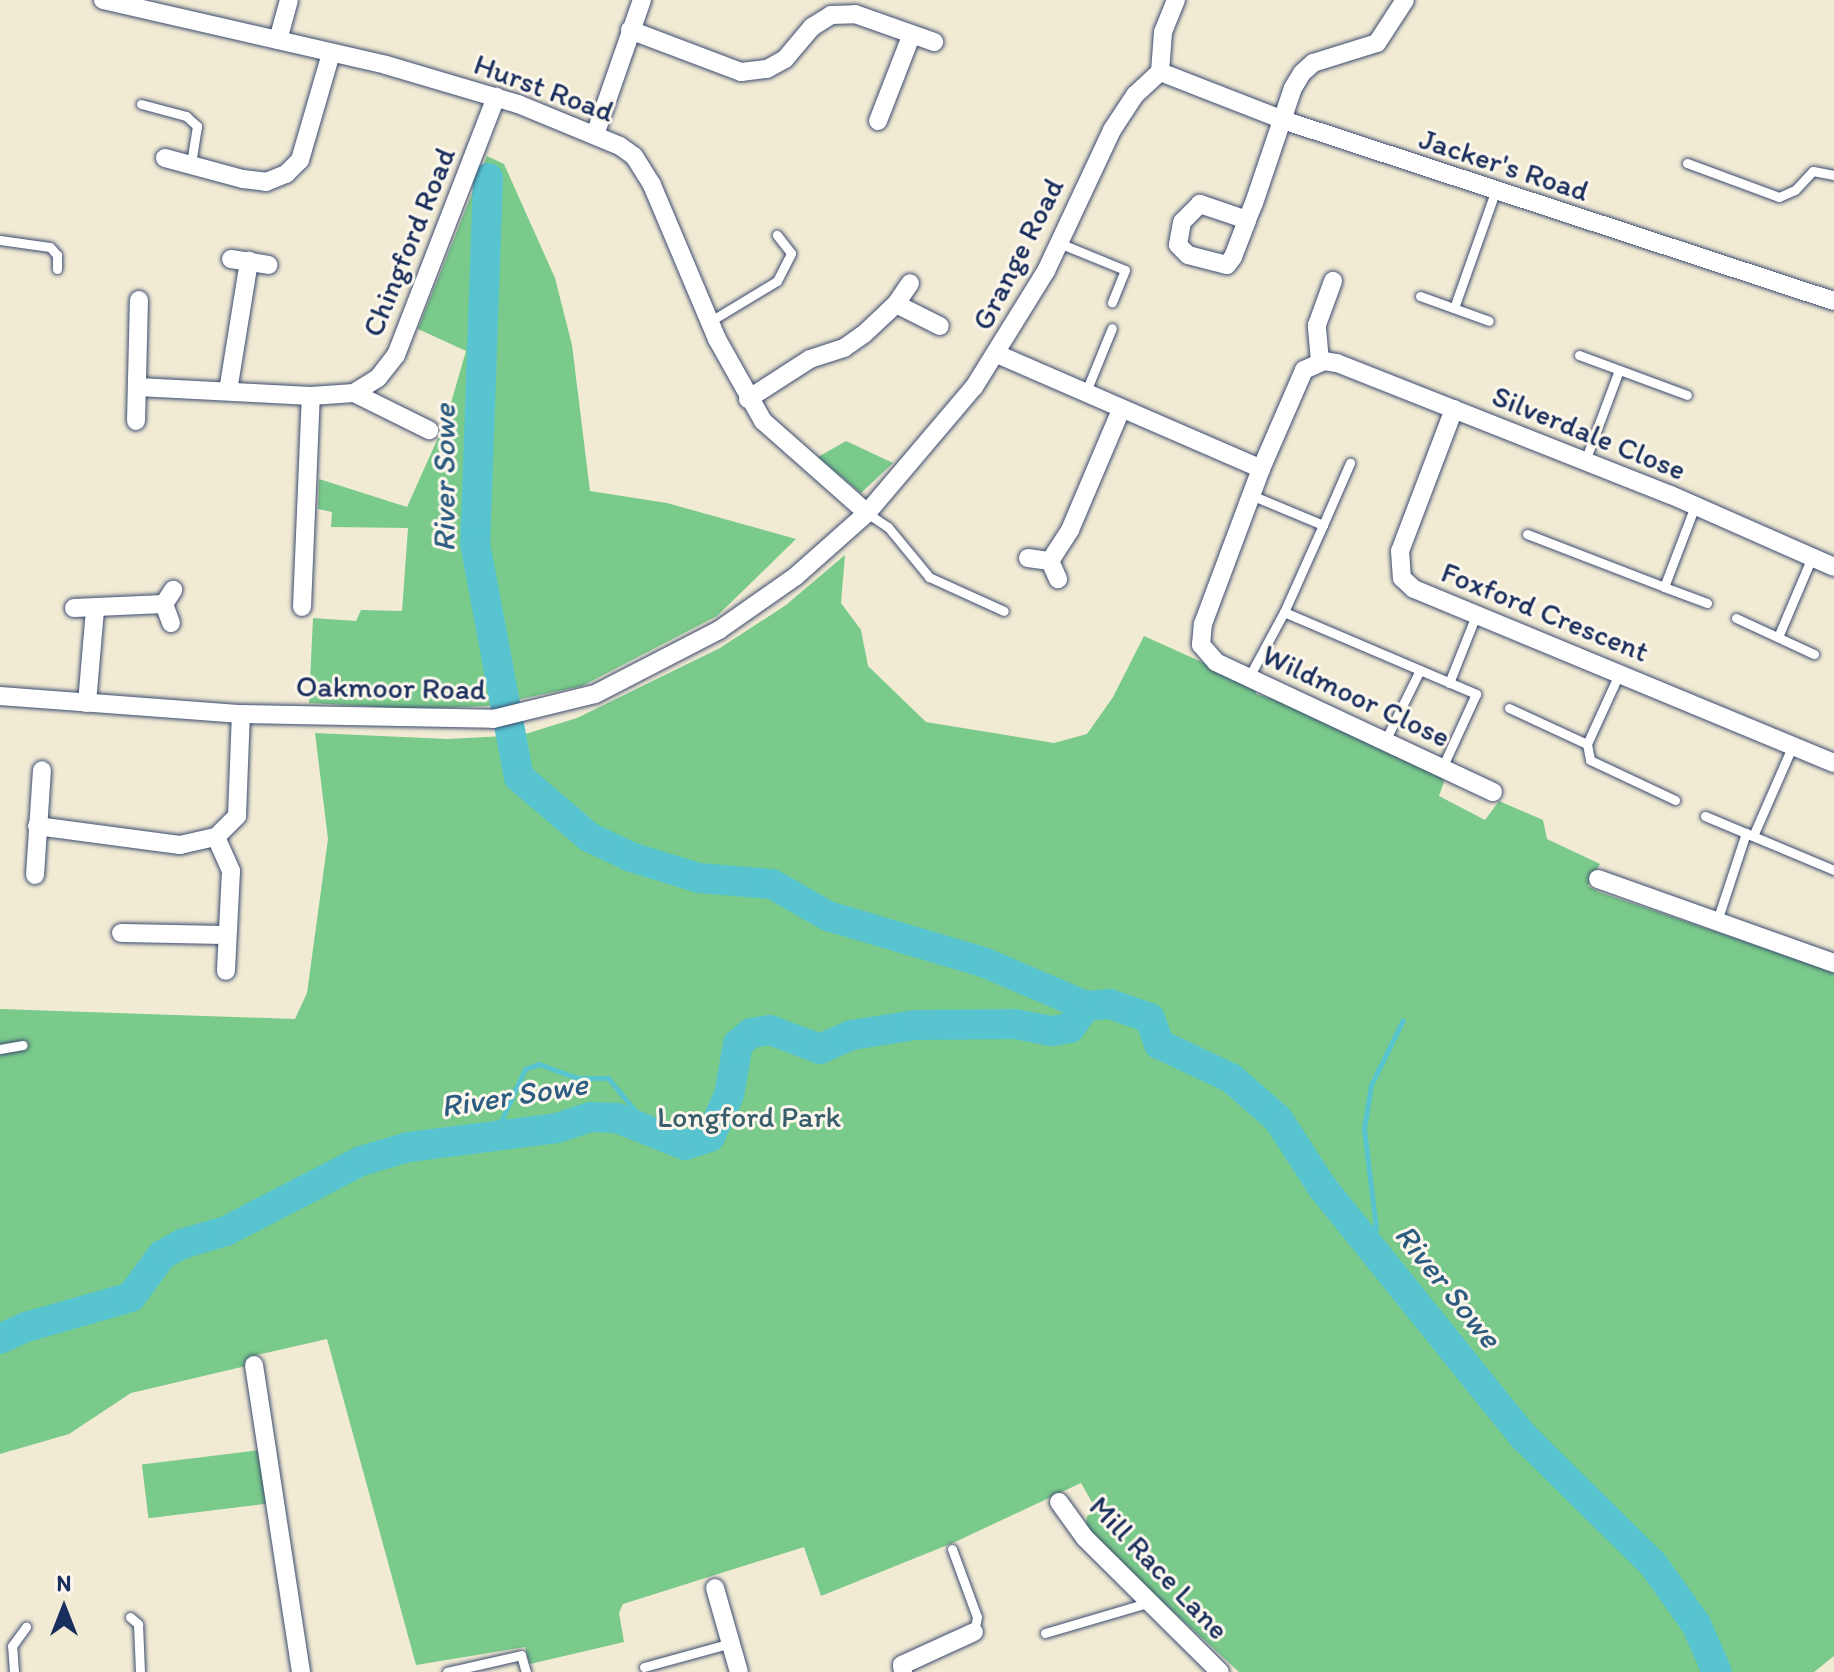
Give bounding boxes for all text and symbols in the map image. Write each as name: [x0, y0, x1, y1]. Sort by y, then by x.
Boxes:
street label: Hurst Road: [470, 46, 618, 130]
street label: Jacker's Road: [1415, 121, 1593, 209]
street label: Chingford Road: [355, 142, 463, 342]
street label: Grange Road: [964, 172, 1072, 336]
street label: Silverdale Close: [1487, 378, 1691, 488]
water label: River Sowe: [425, 404, 463, 552]
street label: Foxford Crescent: [1436, 554, 1654, 670]
street label: Wildmoor Close: [1256, 637, 1456, 755]
street label: Oakmoor Road: [295, 668, 487, 708]
water label: River Sowe: [438, 1064, 590, 1126]
park label: Longford Park: [657, 1099, 841, 1135]
water label: River Sowe: [1386, 1216, 1510, 1356]
street label: Mill Race Lane: [1082, 1489, 1236, 1647]
north arrow: [24, 1568, 104, 1648]
text: N: [57, 1570, 71, 1597]

